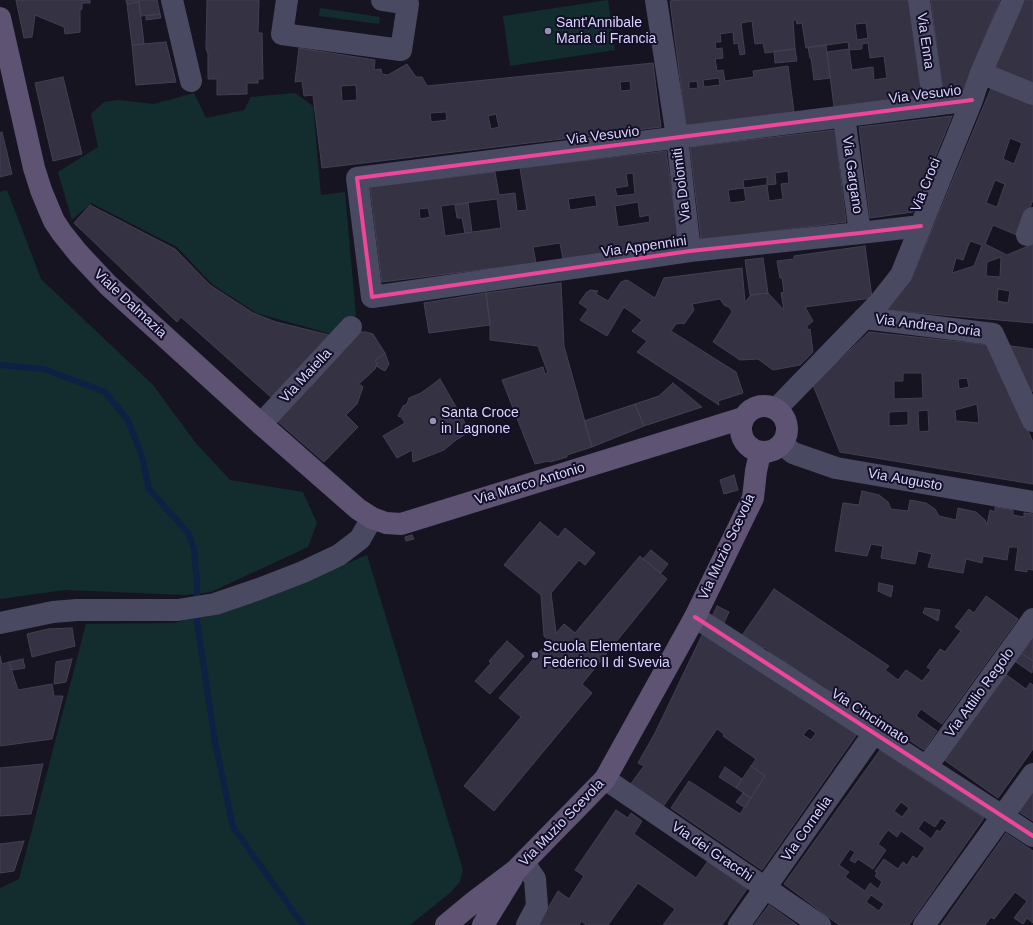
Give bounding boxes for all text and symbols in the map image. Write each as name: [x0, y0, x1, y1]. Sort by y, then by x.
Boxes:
street label: Via Enna: [913, 12, 937, 70]
place label: Sant'Annibale Maria di Francia: [556, 15, 656, 48]
marker: Sant'Annibale Maria di Francia: [543, 26, 553, 36]
street label: Via Vesuvio: [888, 82, 962, 108]
street label: Via Vesuvio: [566, 123, 640, 149]
street label: Via Gargano: [838, 135, 866, 215]
street label: Via Dolomiti: [669, 147, 695, 223]
street label: Via Croci: [908, 156, 944, 214]
street label: Via Appennini: [600, 233, 688, 261]
street label: Viale Dalmazia: [90, 266, 170, 342]
street label: Via Andrea Doria: [874, 311, 982, 341]
street label: Via Maiella: [277, 345, 335, 407]
place label: Santa Croce in Lagnone: [441, 405, 519, 438]
marker: Santa Croce in Lagnone: [428, 416, 438, 426]
street label: Via Marco Antonio: [473, 459, 587, 509]
street label: Via Augusto: [866, 465, 944, 495]
street label: Via Muzio Scevola: [695, 491, 759, 603]
place label: Scuola Elementare Federico II di Svevia: [543, 639, 670, 672]
street label: Via Attilio Regolo: [942, 645, 1018, 741]
marker: Scuola Elementare Federico II di Svevia: [530, 650, 540, 660]
street label: Via Cincinnato: [828, 685, 912, 749]
street label: Via Muzio Scevola: [516, 776, 608, 870]
street label: Via Cornelia: [778, 793, 836, 865]
street label: Via dei Gracchi: [668, 819, 756, 885]

